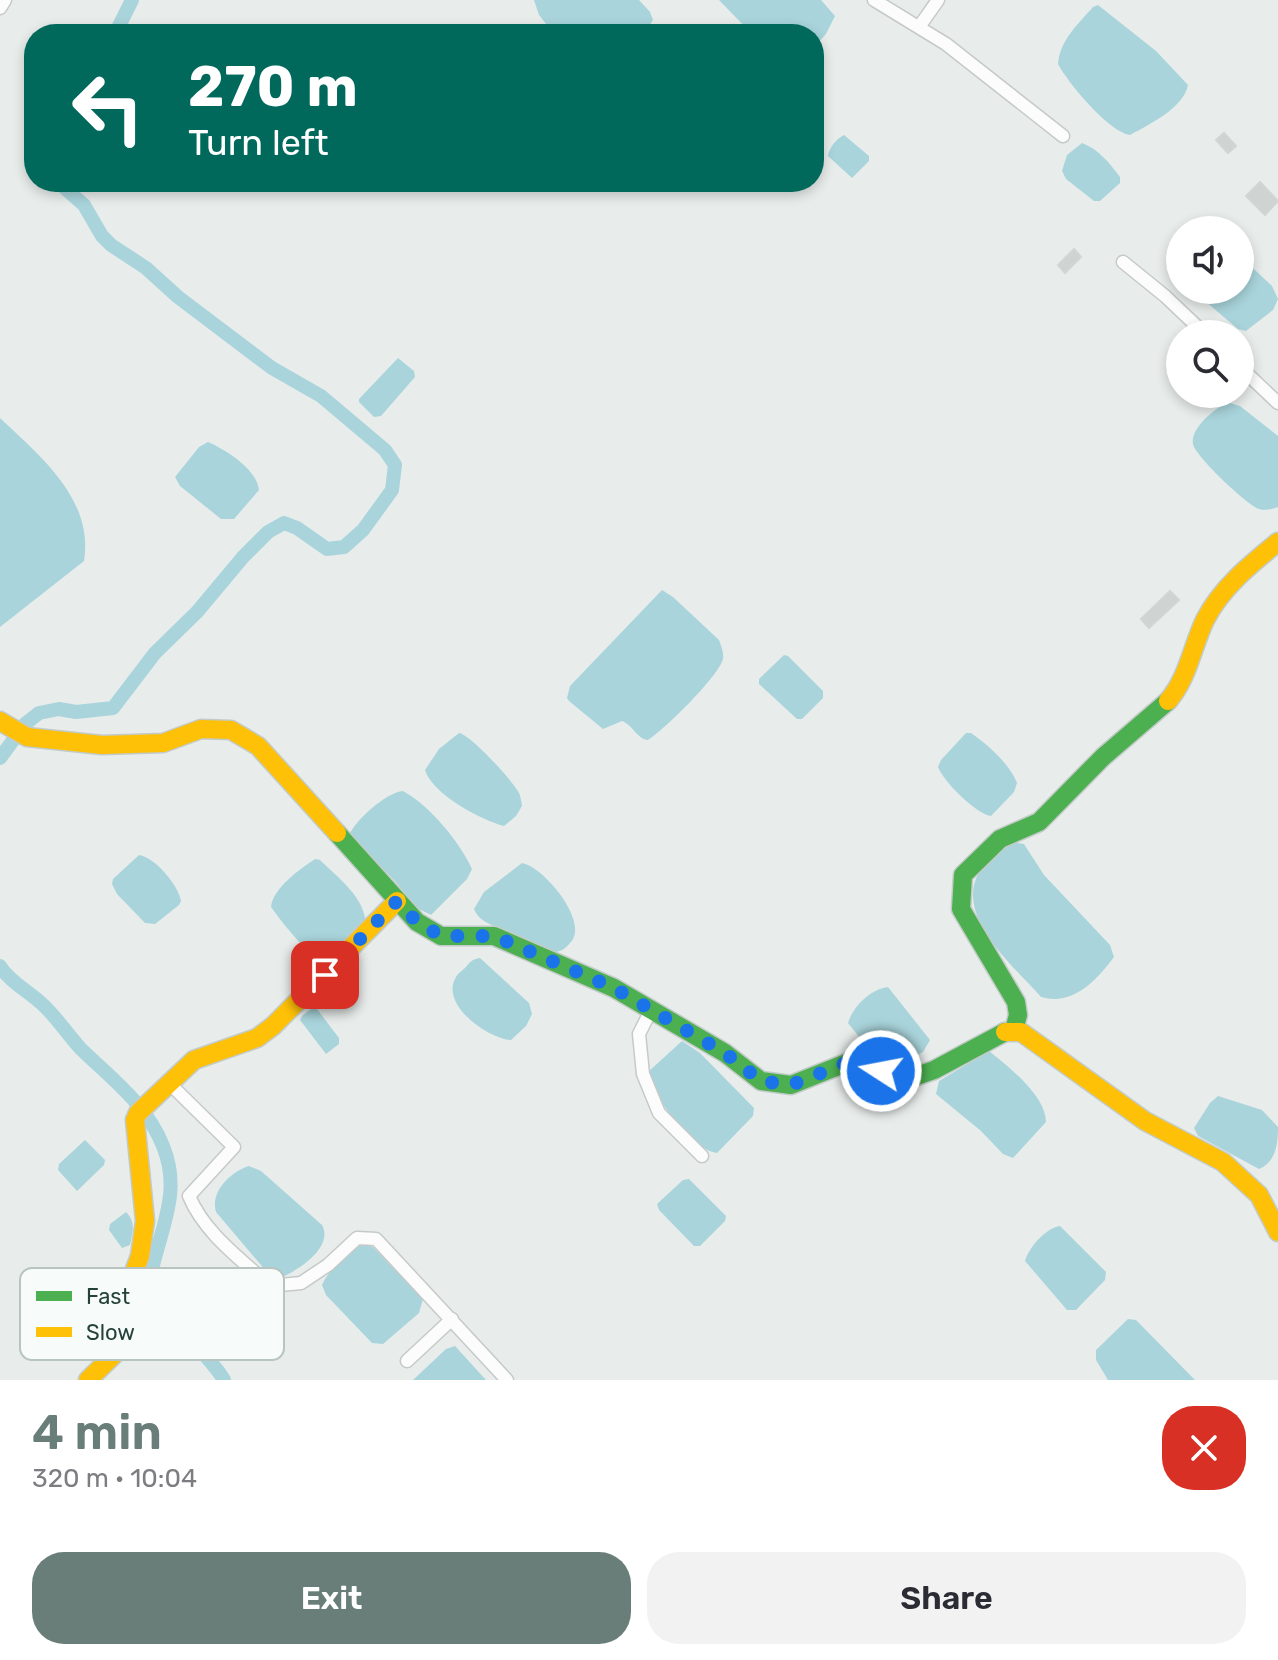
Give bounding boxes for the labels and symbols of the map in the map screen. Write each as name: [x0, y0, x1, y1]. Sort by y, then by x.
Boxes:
pin: [291, 941, 359, 1009]
position arrow: [839, 1029, 923, 1113]
legend: [20, 1268, 284, 1360]
text: Fast: [86, 1283, 131, 1310]
text: Slow: [86, 1319, 135, 1346]

